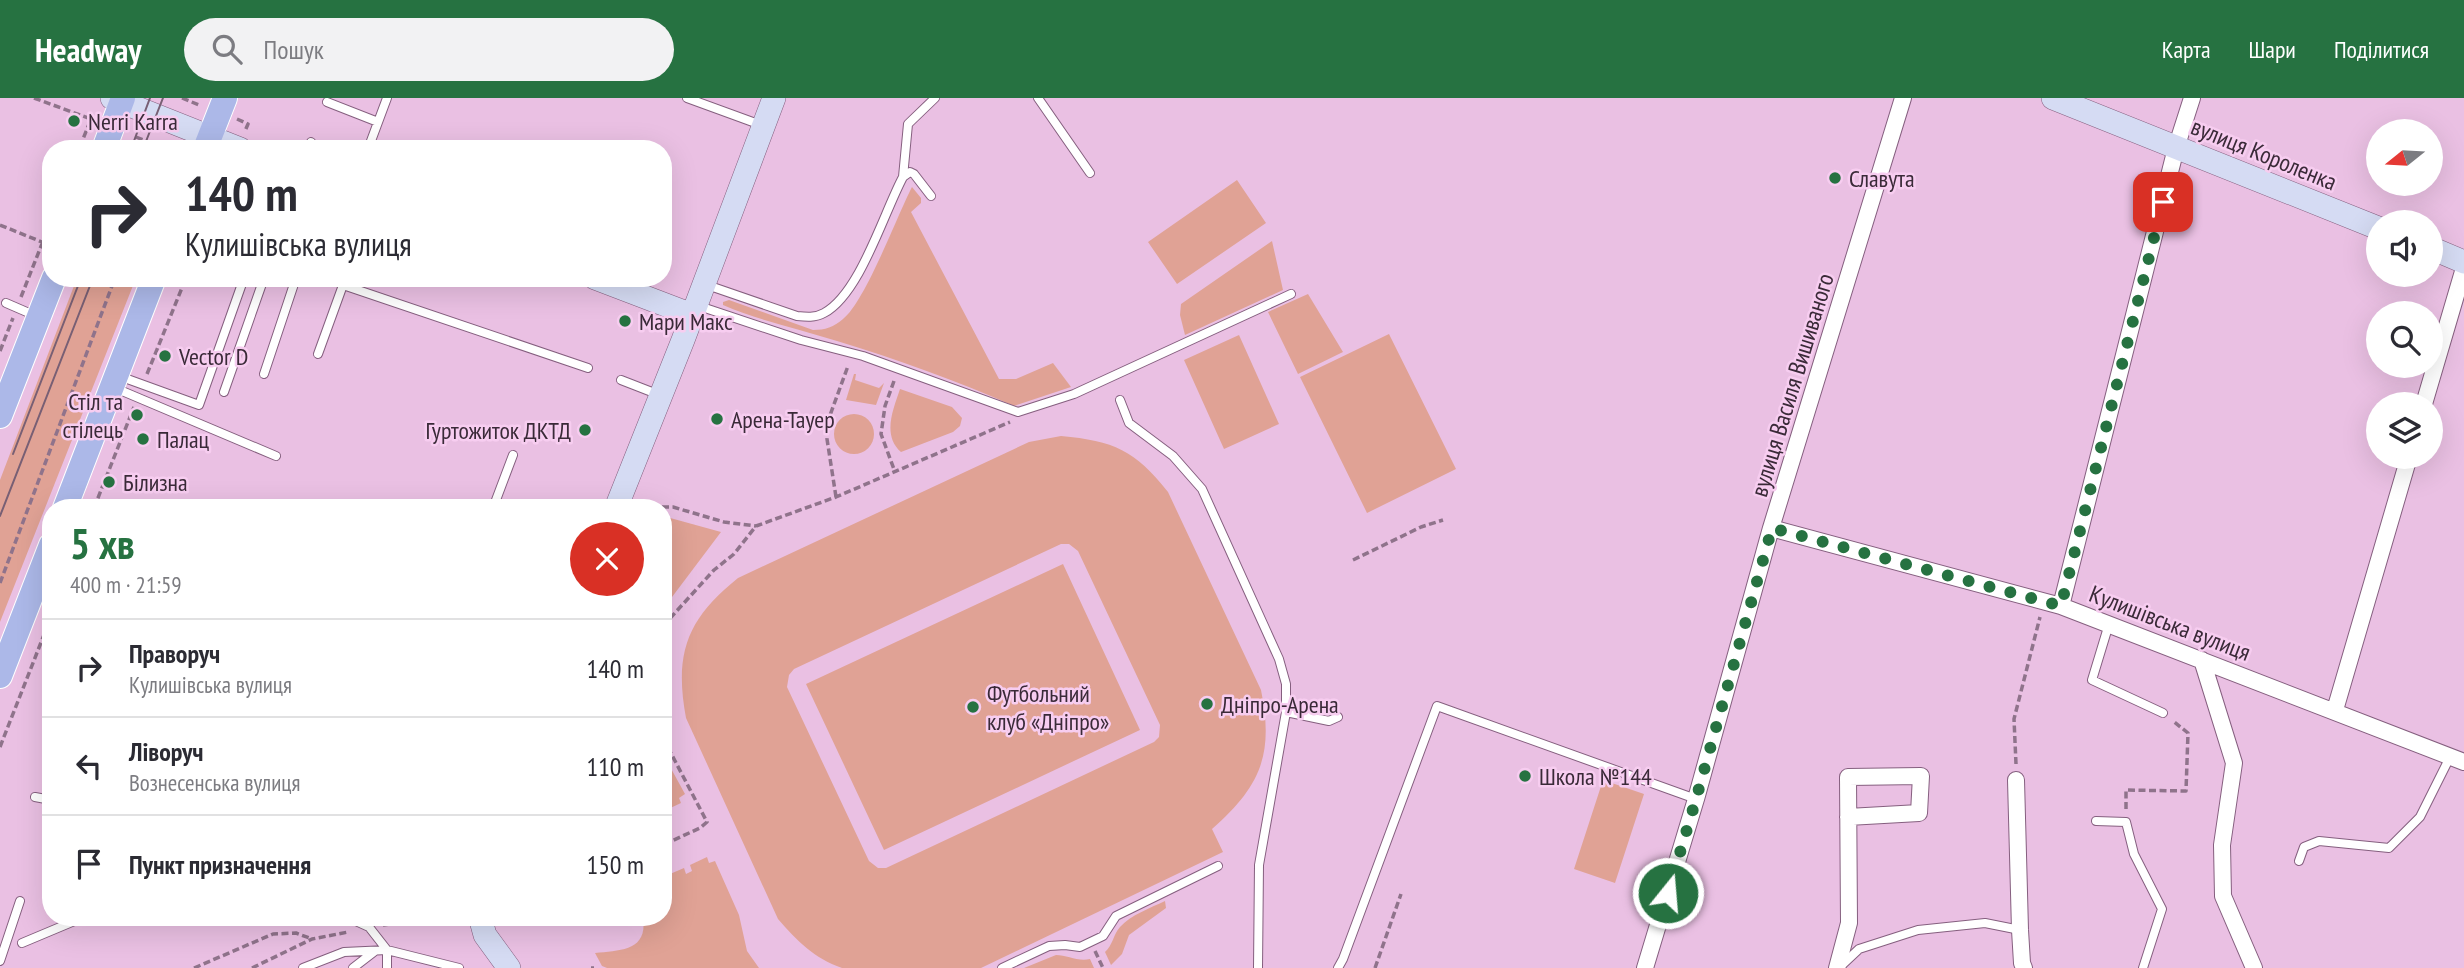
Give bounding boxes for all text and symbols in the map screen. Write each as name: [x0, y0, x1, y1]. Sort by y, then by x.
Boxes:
search box: [184, 18, 674, 81]
text: Headway: [35, 28, 142, 71]
icon: search: [208, 30, 246, 68]
text: Пошук: [264, 33, 324, 66]
text: Карта: [2162, 34, 2211, 65]
text: Шари: [2249, 34, 2296, 65]
text: Поділитися: [2334, 34, 2429, 65]
place label: Nerri Karra: [88, 106, 178, 137]
street label: вулиця Короленка: [2187, 111, 2341, 197]
marker: Nerri Karra: [66, 113, 82, 129]
north arrow: [2366, 119, 2443, 196]
map controls: [2366, 119, 2443, 469]
text: 140 m: [185, 161, 298, 225]
place label: Славута: [1849, 163, 1915, 194]
icon: right: [70, 168, 161, 259]
marker: Славута: [1827, 170, 1843, 186]
pin: [2133, 172, 2193, 232]
icon: arrive: [2144, 183, 2182, 221]
button: sound: [2366, 210, 2443, 287]
text: Кулишівська вулиця: [185, 223, 412, 265]
street label: вулиця Василя Вишиваного: [1743, 270, 1841, 500]
button: search: [2366, 301, 2443, 378]
place label: Мари Макс: [639, 306, 733, 337]
marker: Мари Макс: [617, 313, 633, 329]
place label: Vector D: [178, 341, 248, 372]
marker: Vector D: [157, 348, 173, 364]
place label: Стіл та стілець: [62, 386, 123, 445]
button: layers: [2366, 392, 2443, 469]
place label: Арена-Тауер: [731, 404, 835, 435]
marker: Стіл та стілець: [129, 407, 145, 423]
marker: Арена-Тауер: [709, 411, 725, 427]
place label: Гуртожиток ДКТД: [425, 415, 571, 446]
marker: Гуртожиток ДКТД: [577, 422, 593, 438]
place label: Палац: [157, 424, 210, 455]
marker: Палац: [135, 431, 151, 447]
place label: Білизна: [123, 467, 188, 498]
marker: Білизна: [101, 474, 117, 490]
text: 5 хв: [70, 516, 135, 571]
button: close: [570, 522, 644, 596]
text: 400 m · 21:59: [70, 570, 182, 599]
street label: Кулишівська вулиця: [2085, 578, 2255, 668]
text: Праворуч: [129, 637, 220, 670]
icon: right: [70, 649, 108, 687]
text: 140 m: [586, 652, 644, 685]
text: Кулишівська вулиця: [129, 670, 292, 699]
place label: Футбольний клуб «Дніпро»: [987, 678, 1109, 737]
place label: Дніпро-Арена: [1221, 689, 1339, 720]
marker: Дніпро-Арена: [1199, 696, 1215, 712]
marker: Футбольний клуб «Дніпро»: [965, 699, 981, 715]
text: Ліворуч: [129, 735, 203, 768]
icon: left: [70, 747, 108, 785]
text: 110 m: [586, 750, 644, 783]
place label: Школа №144: [1539, 761, 1652, 792]
text: Вознесенська вулиця: [129, 768, 300, 797]
marker: Школа №144: [1517, 768, 1533, 784]
icon: arrive: [70, 845, 108, 883]
text: Пункт призначення: [129, 848, 311, 881]
text: 150 m: [586, 848, 644, 881]
position arrow: [1631, 856, 1705, 930]

